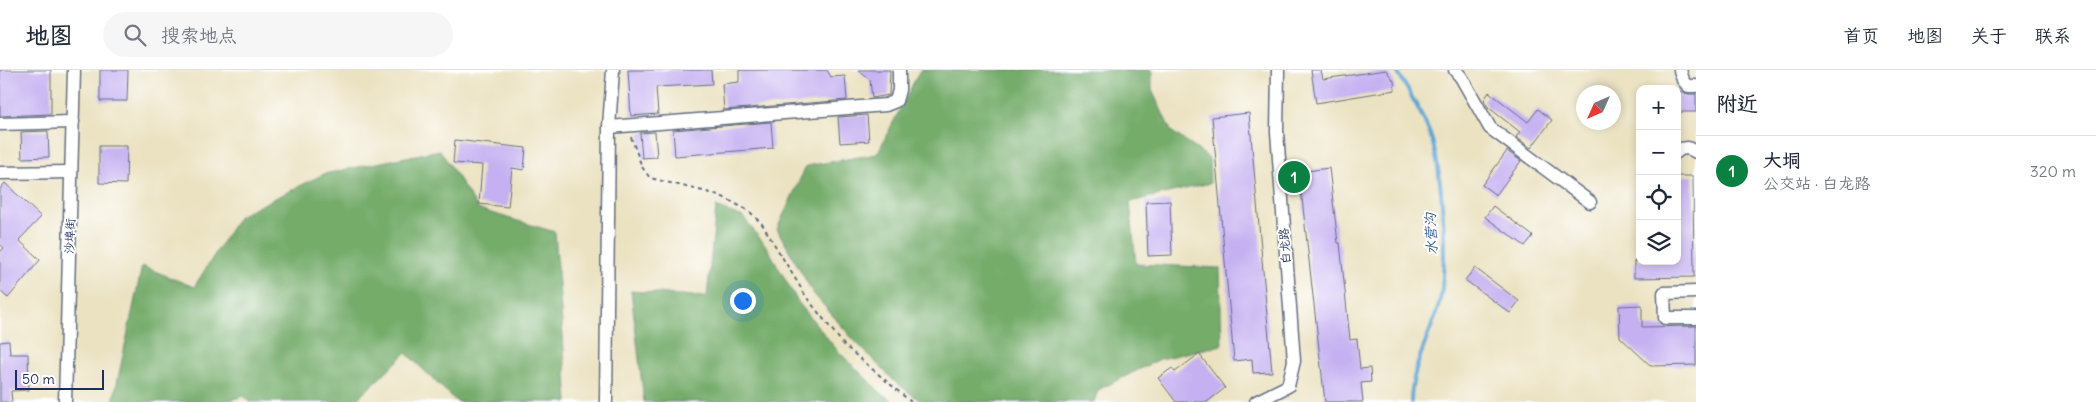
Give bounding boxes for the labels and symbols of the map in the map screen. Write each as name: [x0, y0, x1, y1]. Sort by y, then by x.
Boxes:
north arrow: [1576, 85, 1621, 130]
pin: 1: [1278, 158, 1310, 196]
water label: 水营沟: [1421, 211, 1441, 255]
street label: 沙埠街: [61, 218, 78, 254]
street label: 白龙路: [1276, 228, 1293, 265]
your location: [730, 288, 756, 314]
scale bar: [15, 367, 104, 390]

